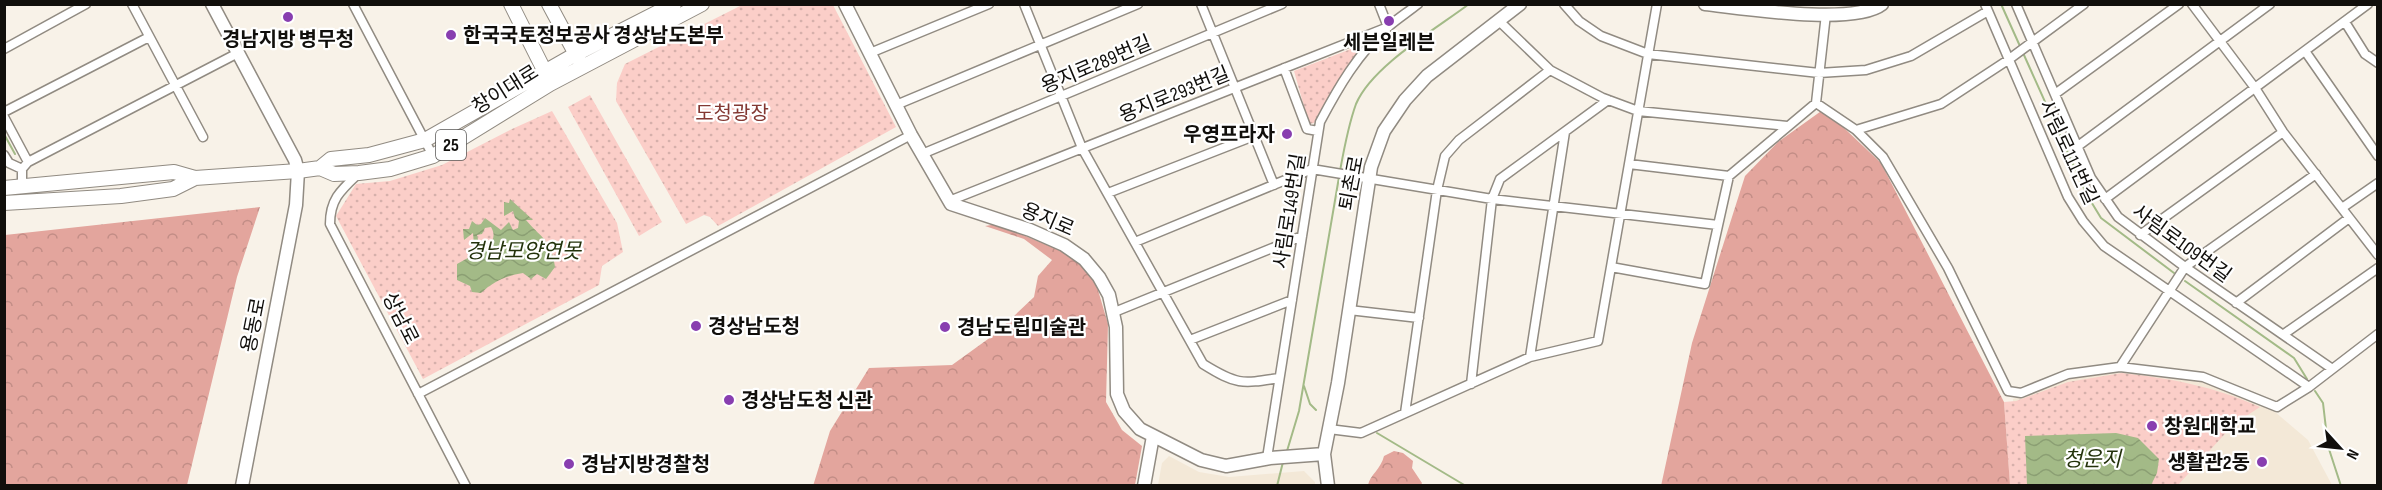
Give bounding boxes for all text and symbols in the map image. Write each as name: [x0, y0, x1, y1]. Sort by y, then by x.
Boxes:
marker: 경남지방 병무청: [281, 10, 295, 24]
marker: 세븐일레븐: [1382, 14, 1396, 28]
place label: 한국국토정보공사 경상남도본부: [463, 24, 724, 48]
place label: 경남지방 병무청: [222, 28, 354, 52]
marker: 한국국토정보공사 경상남도본부: [444, 28, 458, 42]
street label: 용지로289번길: [1037, 31, 1155, 99]
place label: 세븐일레븐: [1343, 31, 1435, 55]
street label: 창이대로: [468, 60, 543, 120]
street label: 용지로293번길: [1115, 62, 1233, 128]
street label: 사림로111번길: [2033, 96, 2103, 209]
park label: 도청광장: [695, 102, 769, 126]
place label: 우영프라자: [1183, 123, 1276, 147]
marker: 우영프라자: [1280, 127, 1294, 141]
road number: 25: [436, 130, 466, 160]
street label: 사림로149번길: [1269, 152, 1311, 270]
street label: 퇴촌로: [1335, 154, 1369, 213]
street label: 용지로: [1018, 198, 1078, 242]
street label: 사림로109번길: [2127, 200, 2236, 288]
water label: 경남모양연못: [465, 239, 583, 264]
street label: 상남로: [377, 288, 423, 348]
street label: 용동로: [237, 296, 271, 355]
place label: 경상남도청: [708, 315, 800, 339]
place label: 경남도립미술관: [957, 316, 1086, 340]
marker: 경상남도청: [689, 319, 703, 333]
marker: 경남도립미술관: [938, 320, 952, 334]
place label: 경상남도청 신관: [741, 389, 874, 413]
marker: 경상남도청 신관: [722, 393, 736, 407]
place label: 창원대학교: [2164, 415, 2256, 439]
north arrow: [2310, 418, 2370, 478]
marker: 창원대학교: [2145, 419, 2159, 433]
text: N: [2342, 446, 2362, 462]
water label: 청운지: [2063, 447, 2123, 472]
place label: 생활관2동: [2168, 451, 2250, 475]
place label: 경남지방경찰청: [581, 453, 710, 477]
marker: 생활관2동: [2255, 455, 2269, 469]
marker: 경남지방경찰청: [562, 457, 576, 471]

